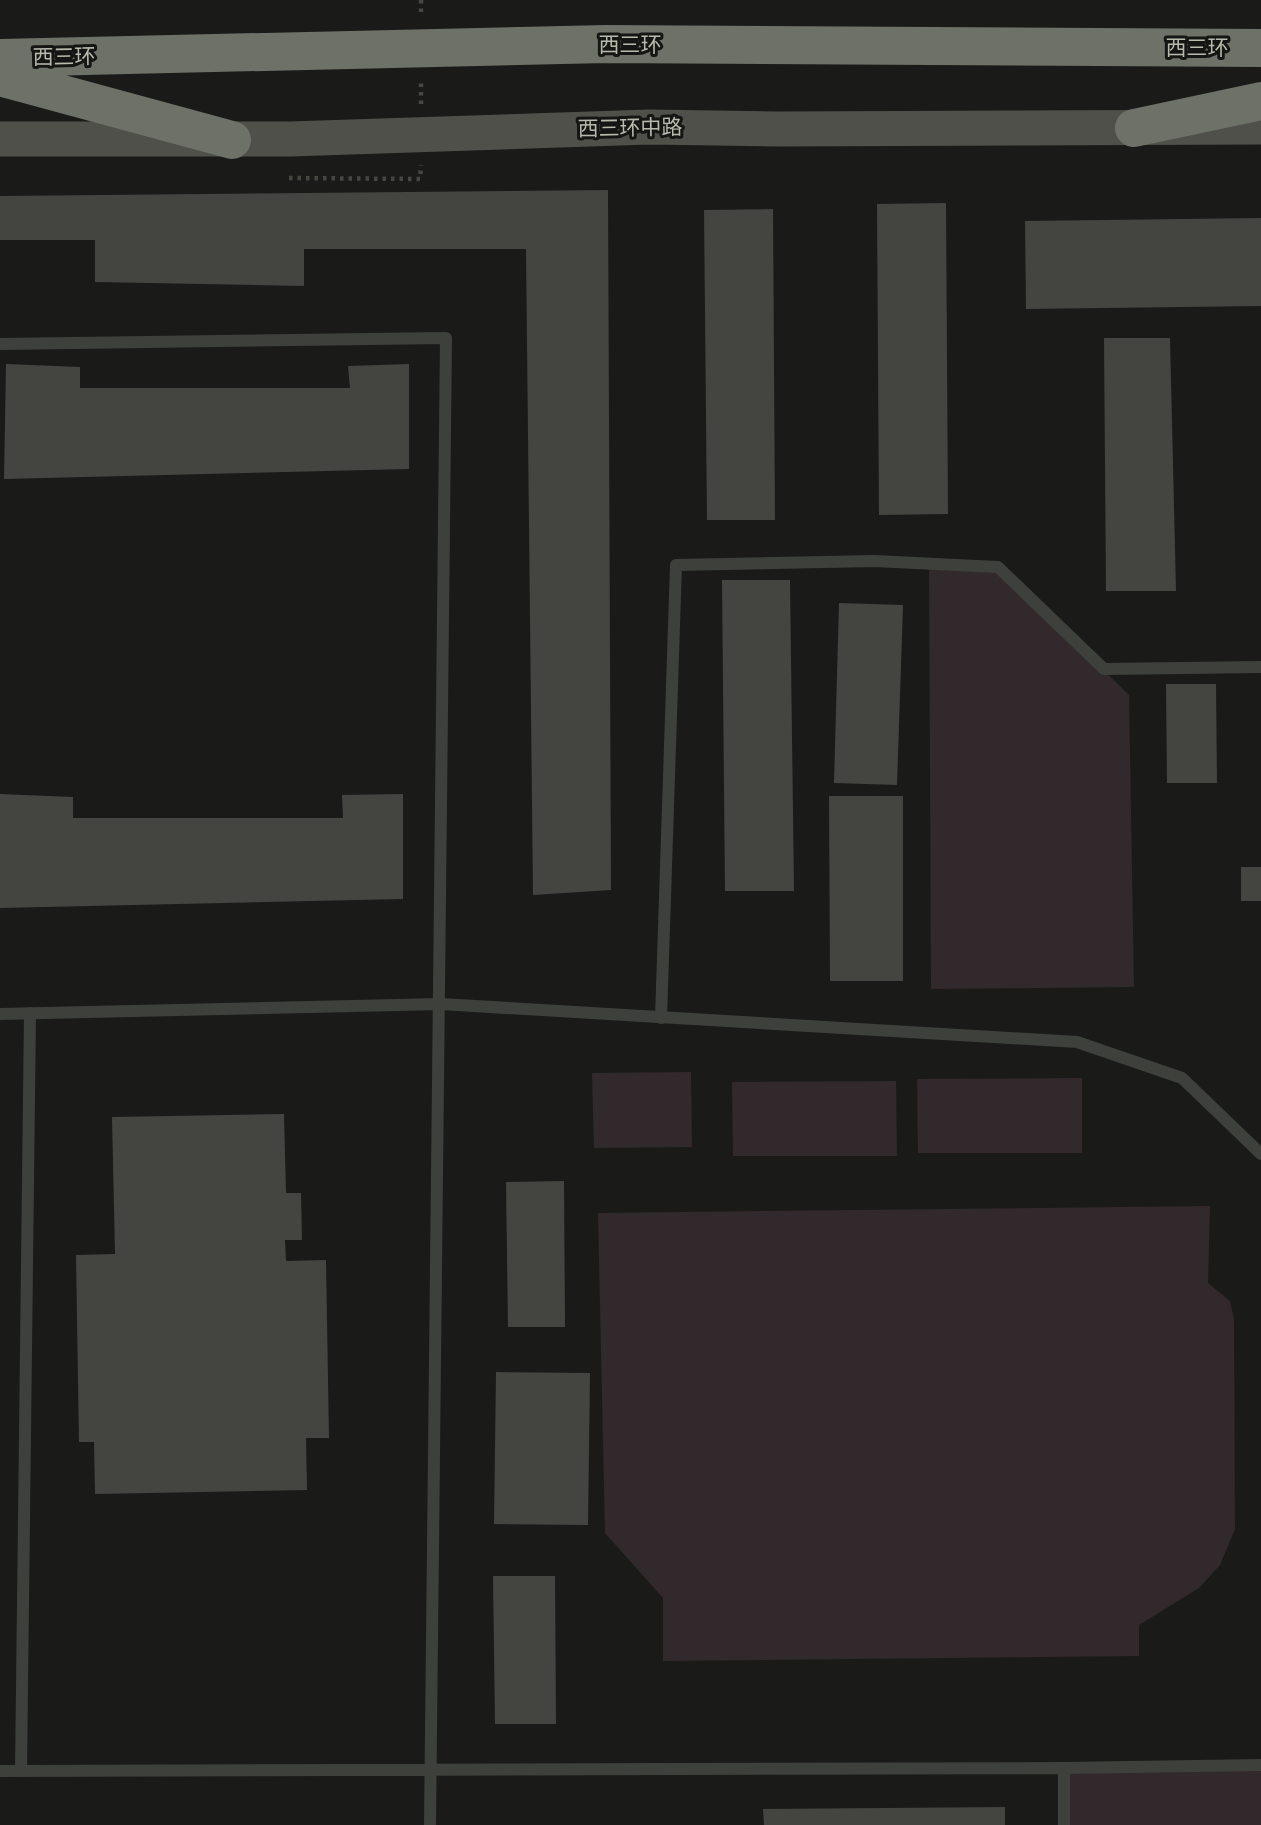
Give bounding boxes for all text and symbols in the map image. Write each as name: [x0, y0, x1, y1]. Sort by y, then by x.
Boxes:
street label: 西三环: [599, 32, 662, 58]
street label: 西三环: [1166, 35, 1229, 61]
street label: 西三环: [32, 43, 96, 71]
street label: 西三环中路: [577, 114, 683, 142]

